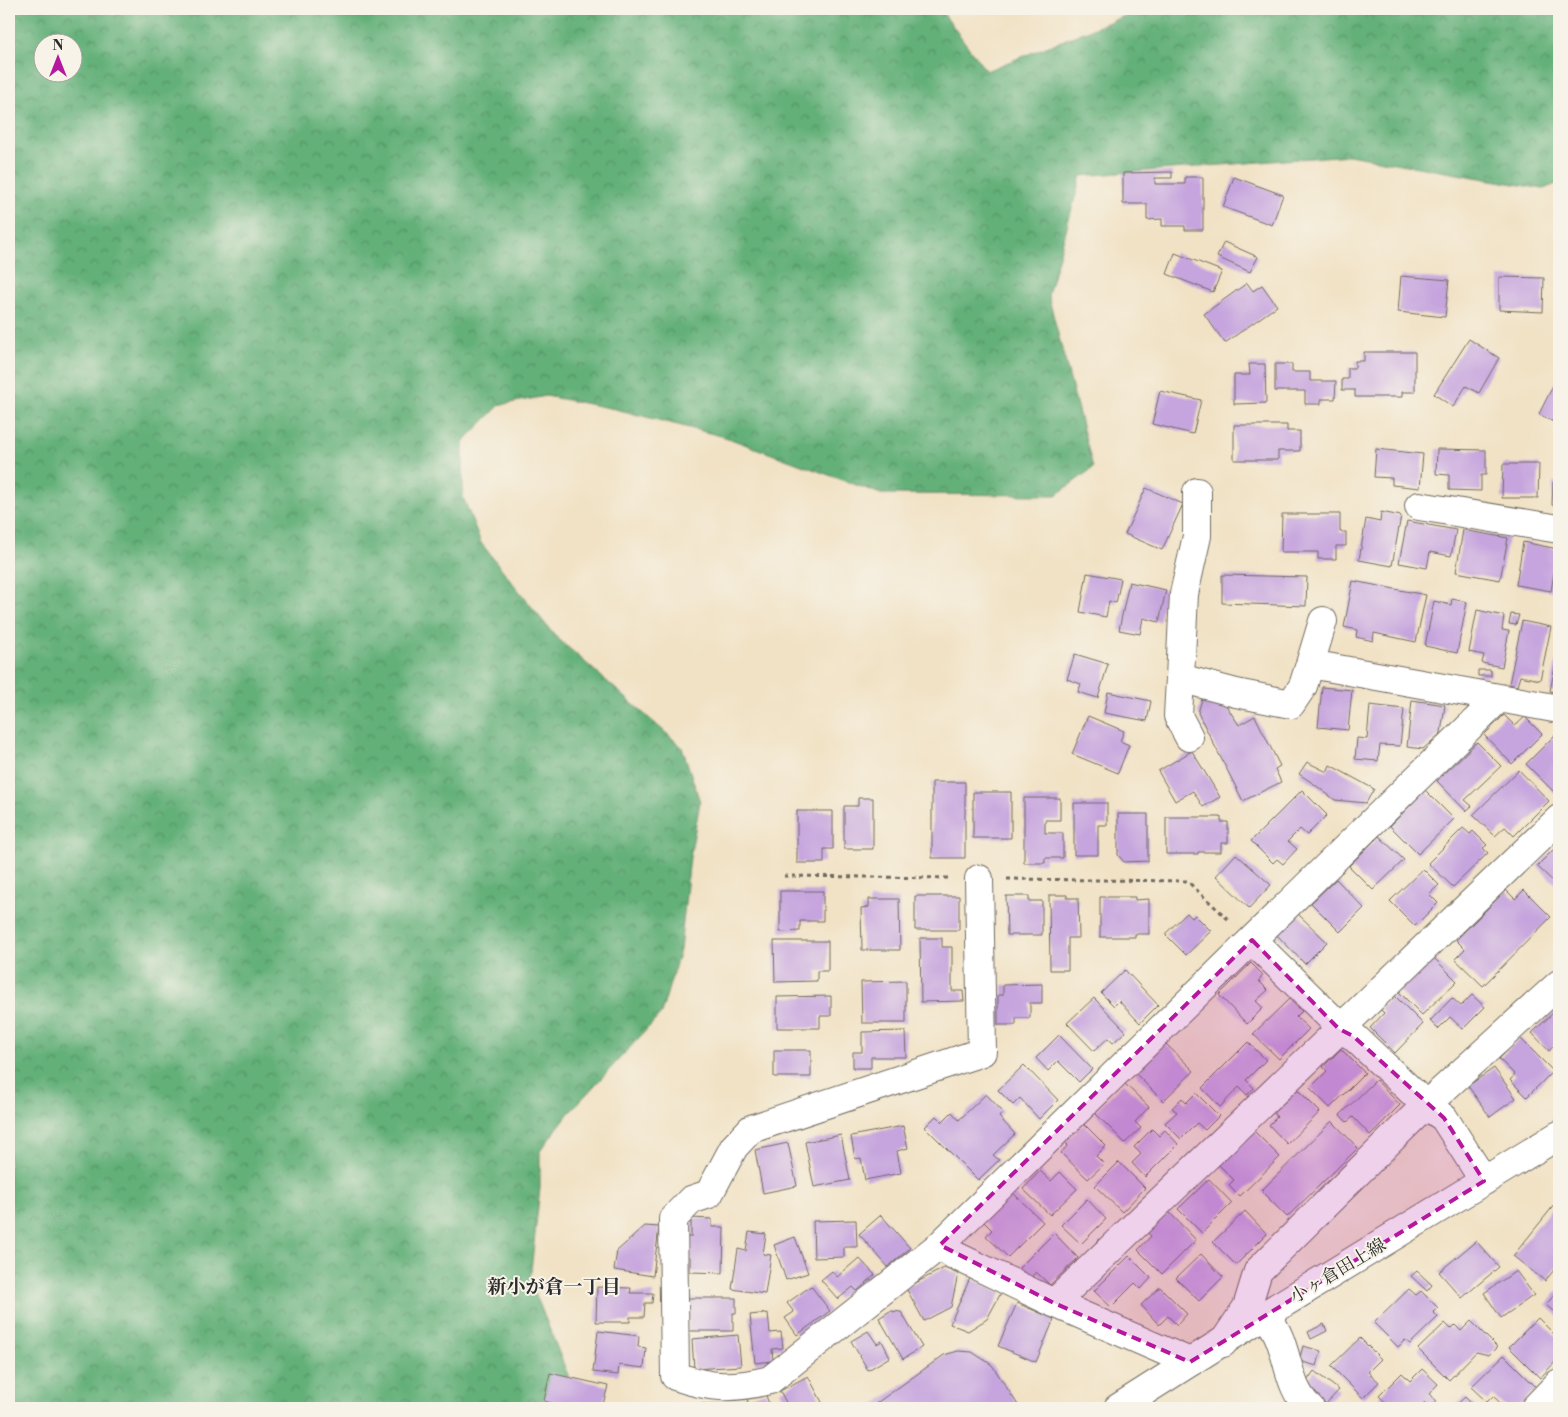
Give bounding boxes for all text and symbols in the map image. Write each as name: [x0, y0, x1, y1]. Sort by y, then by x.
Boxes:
north arrow: [32, 32, 82, 82]
text: N: [52, 37, 64, 55]
street label: 小ヶ倉田上線: [1286, 1233, 1390, 1309]
district label: 新小が倉一丁目: [487, 1275, 621, 1299]

